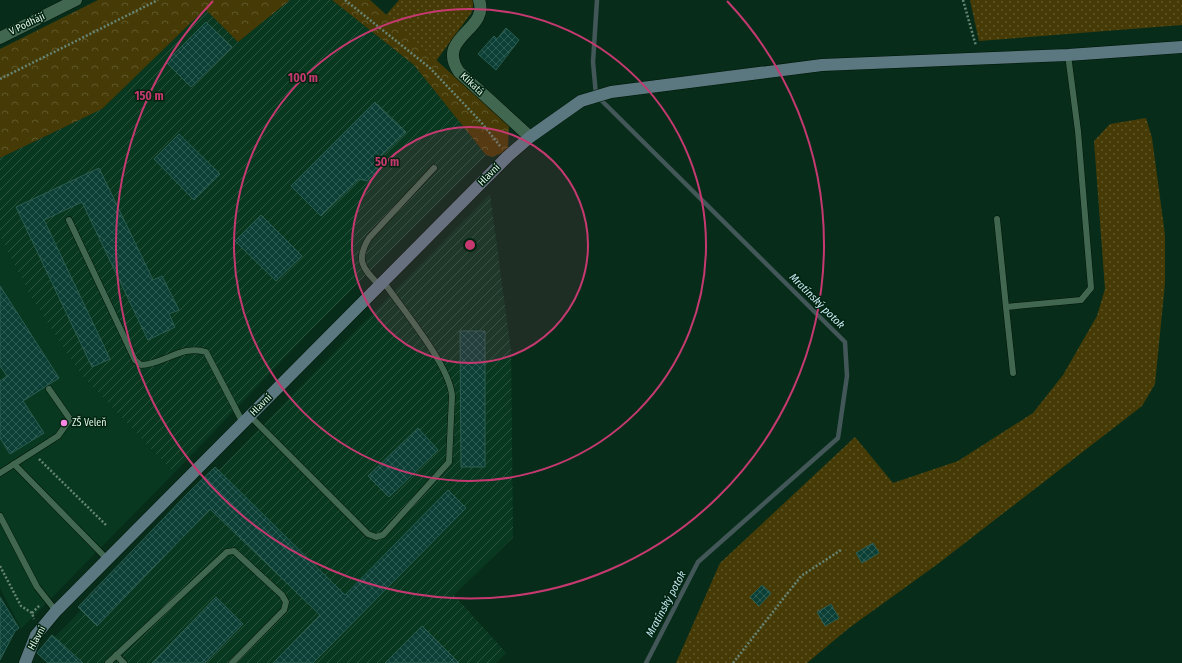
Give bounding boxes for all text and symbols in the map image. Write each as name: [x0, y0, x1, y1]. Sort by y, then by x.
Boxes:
street label: V Podhájí: [7, 9, 47, 38]
street label: Klikatá: [458, 70, 486, 98]
text: 100 m: [288, 71, 318, 85]
text: 150 m: [134, 89, 164, 103]
text: 50 m: [375, 155, 399, 169]
street label: Hlavní: [475, 161, 503, 188]
centre of rings: [463, 238, 477, 252]
water label: Mratínský potok: [787, 271, 848, 332]
street label: Hlavní: [247, 391, 275, 418]
place label: ZŠ Veleň: [72, 415, 106, 429]
marker: ZŠ Veleň: [59, 418, 69, 428]
water label: Mratínský potok: [643, 568, 689, 639]
street label: Hlavní: [25, 623, 49, 652]

